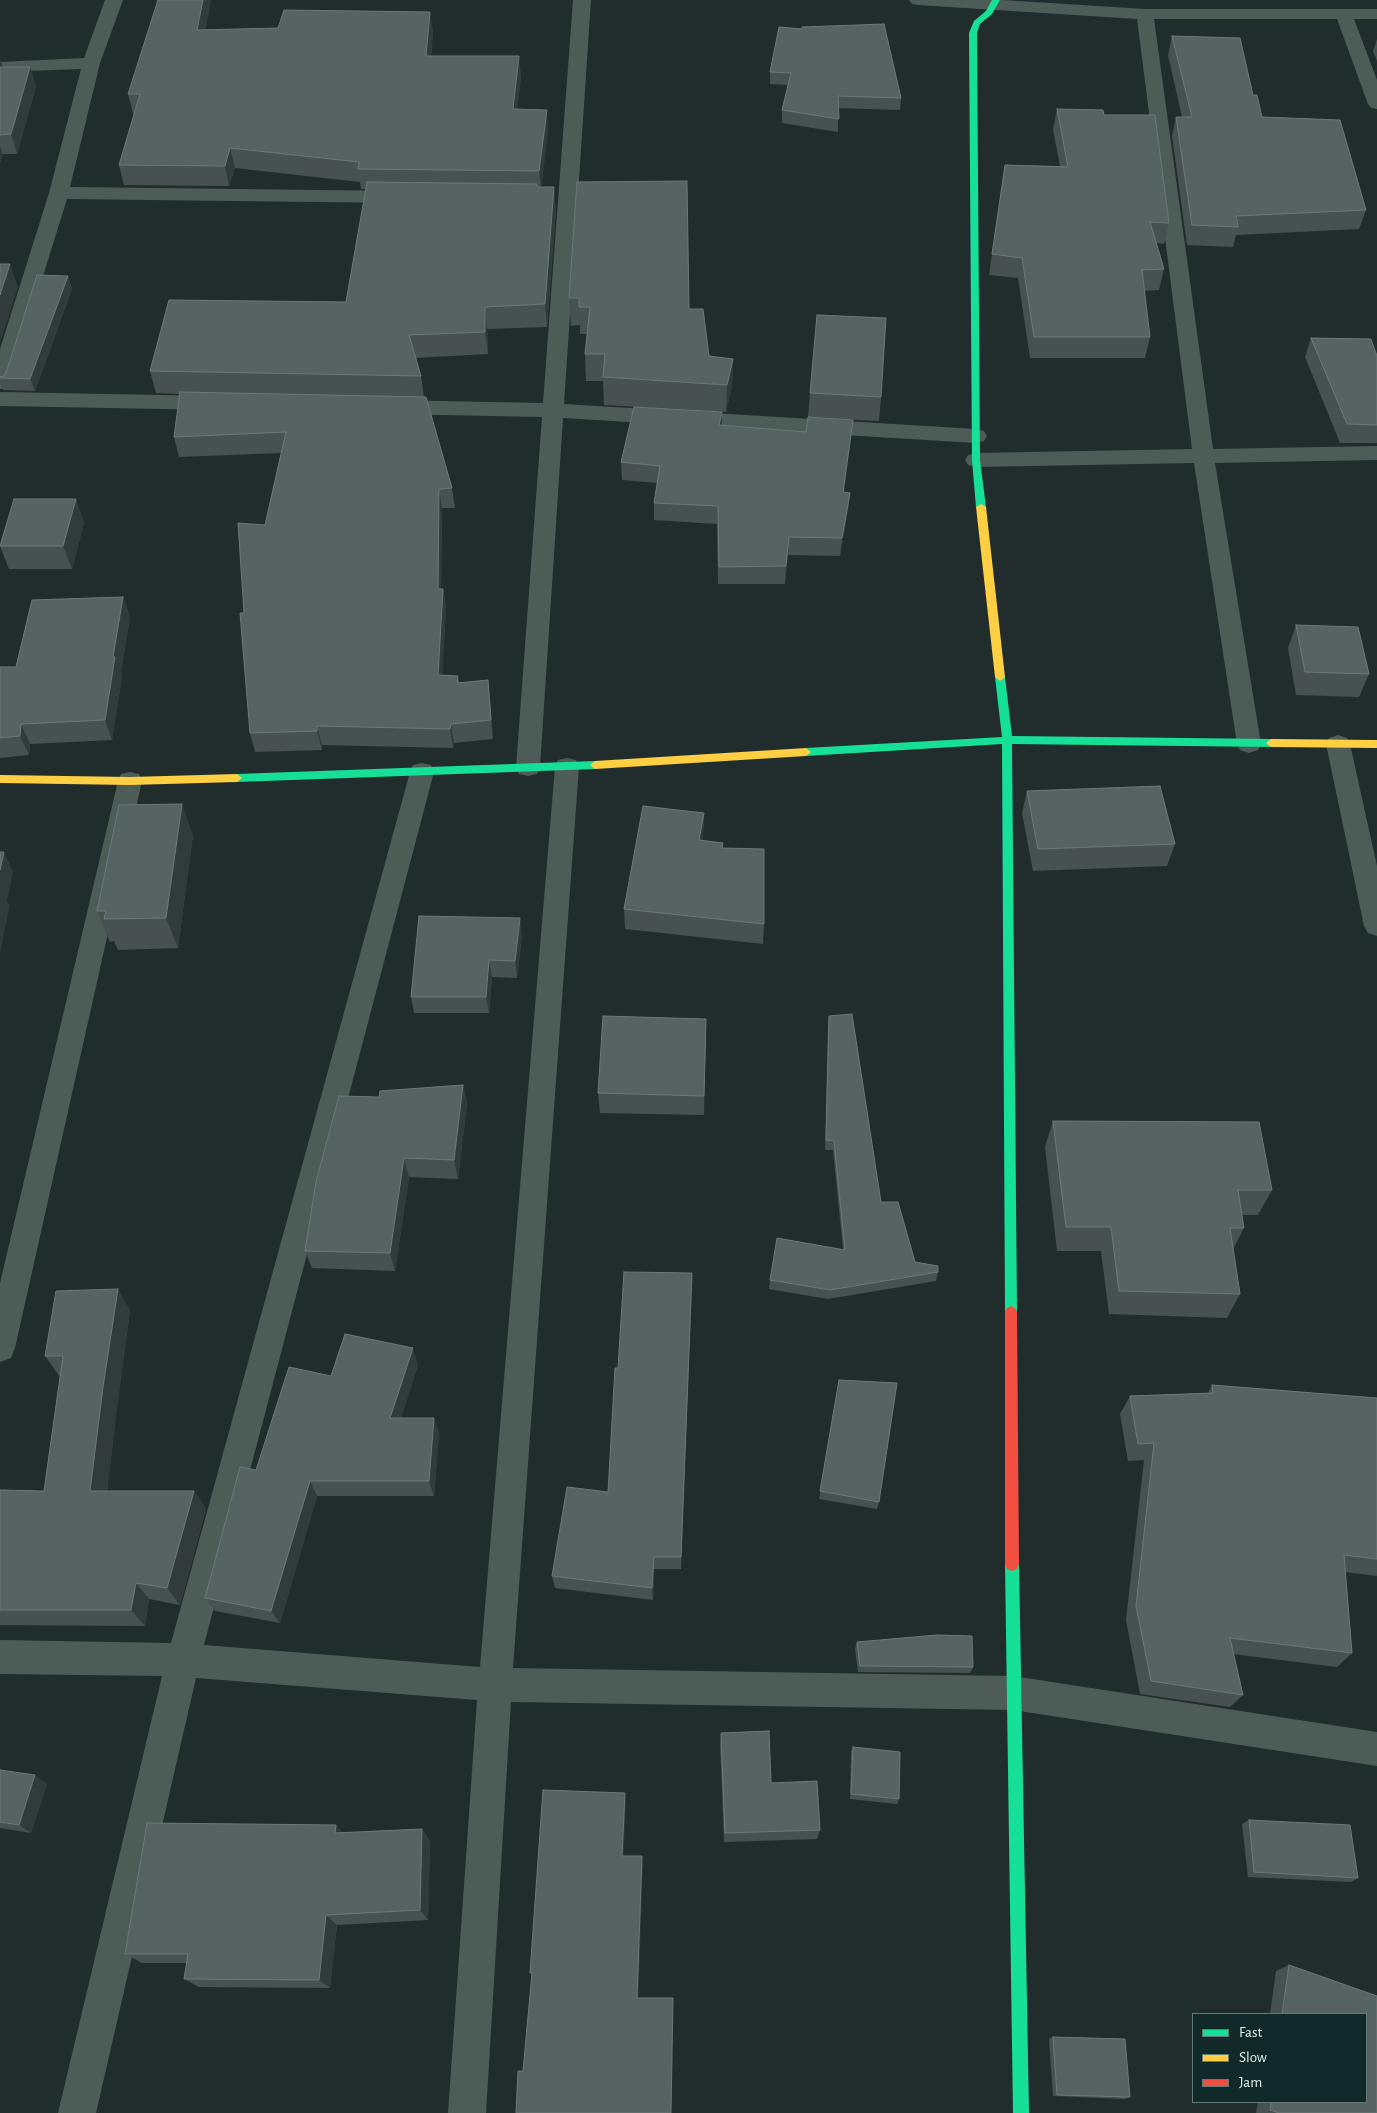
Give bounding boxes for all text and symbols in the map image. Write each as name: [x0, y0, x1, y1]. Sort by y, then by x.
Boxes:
legend: [1192, 2013, 1367, 2103]
text: Fast: [1239, 2025, 1262, 2040]
text: Slow: [1239, 2050, 1267, 2065]
text: Jam: [1239, 2075, 1262, 2090]

